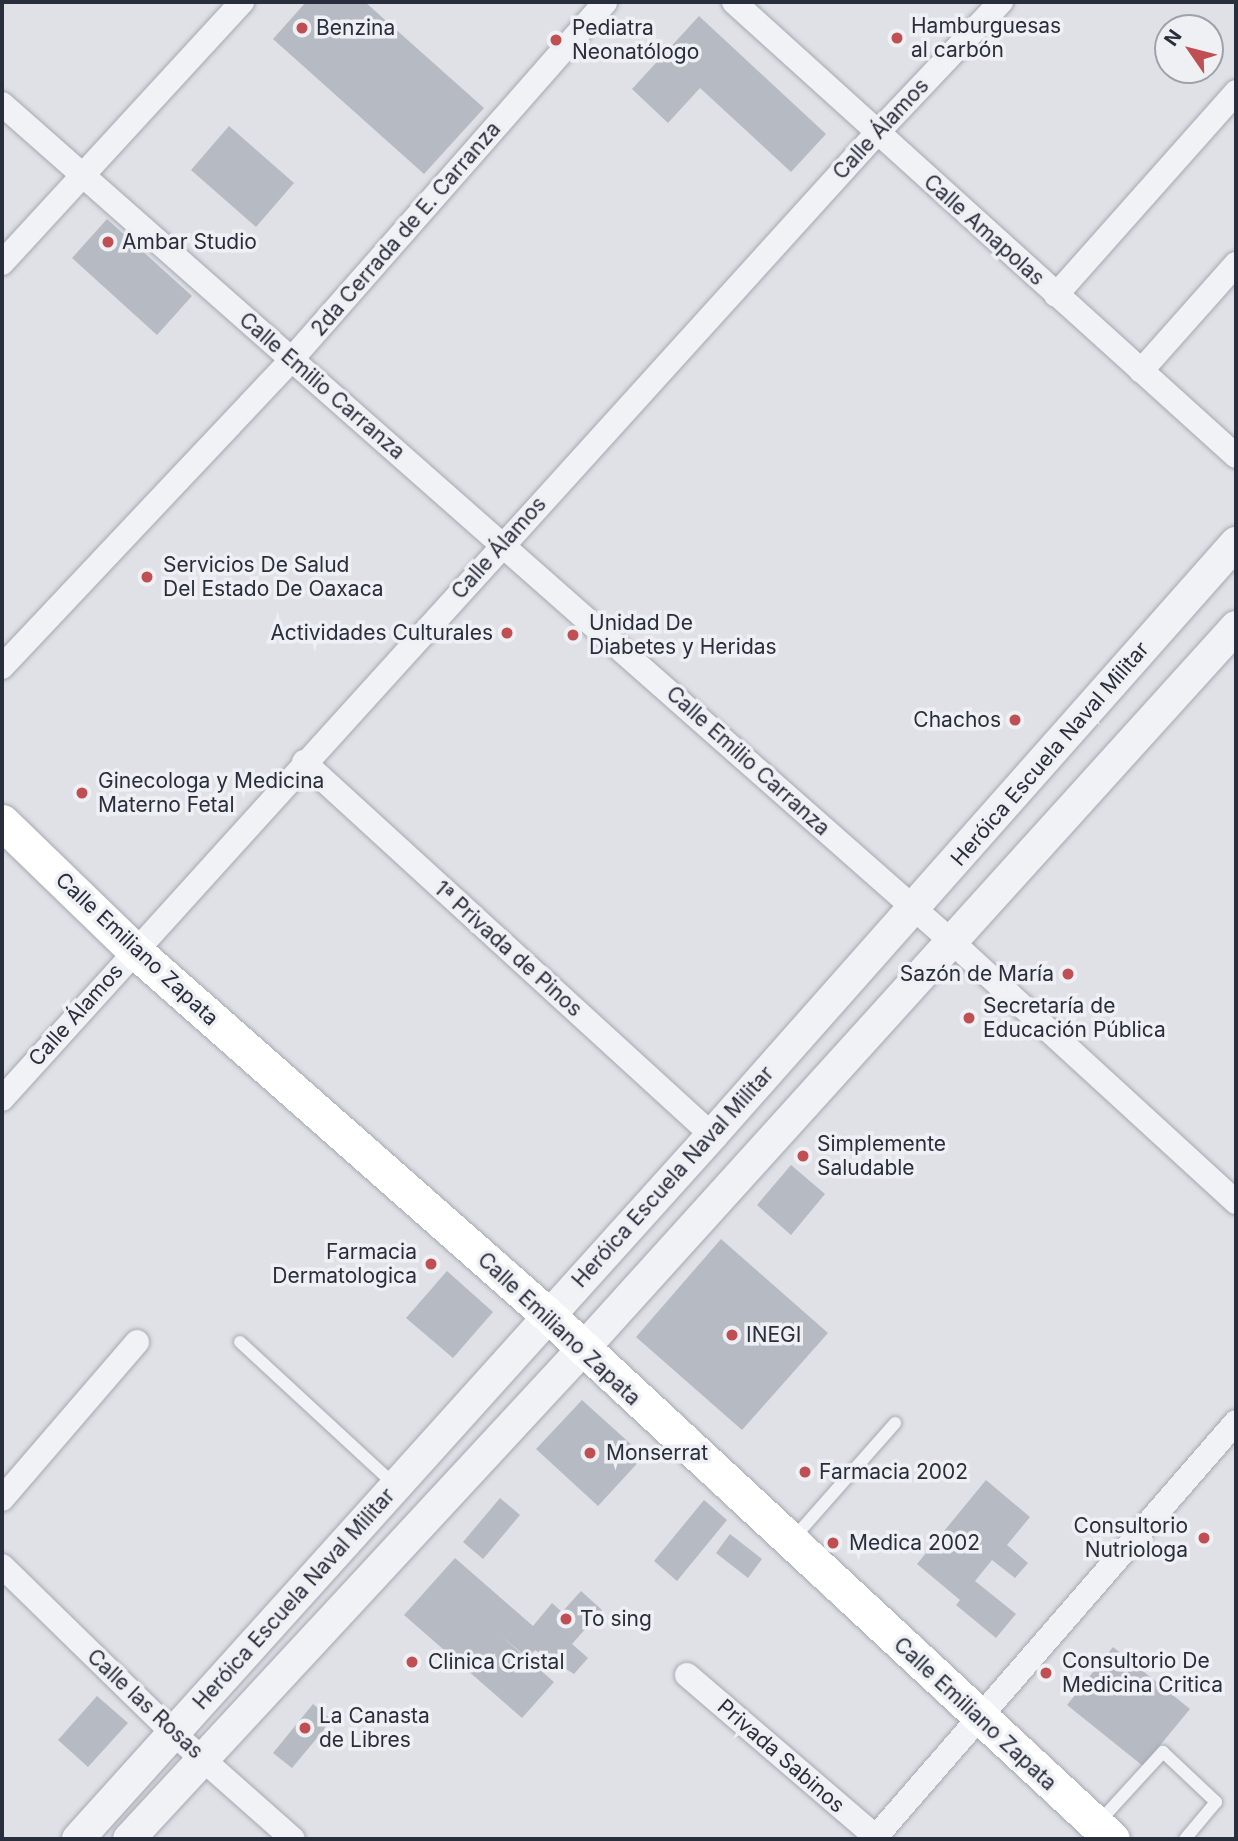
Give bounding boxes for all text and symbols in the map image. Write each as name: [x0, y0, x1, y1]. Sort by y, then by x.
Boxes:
place label: Hamburguesas al carbón: [911, 13, 1061, 63]
north arrow: [1154, 14, 1224, 84]
place label: Benzina: [316, 15, 395, 41]
place label: Pediatra Neonatólogo: [572, 15, 699, 65]
marker: Benzina: [294, 20, 310, 36]
text: N: [1159, 25, 1187, 50]
marker: Pediatra Neonatólogo: [546, 30, 566, 50]
marker: Hamburguesas al carbón: [889, 30, 905, 46]
street label: Calle Álamos: [828, 73, 934, 185]
street label: 2da Cerrada de E. Carranza: [306, 117, 506, 341]
street label: Calle Amapolas: [919, 169, 1049, 291]
place label: Ambar Studio: [122, 229, 257, 255]
marker: Ambar Studio: [100, 234, 116, 250]
street label: Calle Emilio Carranza: [234, 307, 410, 465]
street label: Calle Álamos: [447, 492, 551, 604]
place label: Servicios De Salud Del Estado De Oaxaca: [163, 552, 384, 602]
marker: Servicios De Salud Del Estado De Oaxaca: [137, 567, 157, 587]
place label: Unidad De Diabetes y Heridas: [589, 610, 777, 660]
place label: Actividades Culturales: [270, 620, 493, 646]
marker: Actividades Culturales: [499, 625, 515, 641]
marker: Unidad De Diabetes y Heridas: [563, 625, 583, 645]
street label: Heróica Escuela Naval Militar: [946, 637, 1154, 871]
street label: Calle Emilio Carranza: [661, 681, 835, 841]
place label: Chachos: [913, 707, 1001, 733]
marker: Chachos: [1007, 712, 1023, 728]
place label: Ginecologa y Medicina Materno Fetal: [98, 768, 324, 818]
marker: Ginecologa y Medicina Materno Fetal: [72, 783, 92, 803]
street label: Calle Emiliano Zapata: [51, 867, 223, 1031]
street label: 1ª Privada de Pinos: [429, 876, 587, 1022]
street label: Calle Álamos: [24, 959, 128, 1071]
place label: Sazón de María: [900, 961, 1054, 987]
marker: Sazón de María: [1060, 966, 1076, 982]
place label: Secretaría de Educación Pública: [983, 993, 1166, 1043]
marker: Secretaría de Educación Pública: [961, 1010, 977, 1026]
street label: Heróica Escuela Naval Militar: [567, 1061, 779, 1293]
place label: Simplemente Saludable: [817, 1131, 946, 1181]
marker: Simplemente Saludable: [795, 1148, 811, 1164]
place label: Farmacia Dermatologica: [272, 1239, 417, 1289]
street label: Calle Emiliano Zapata: [473, 1247, 645, 1411]
marker: Farmacia Dermatologica: [423, 1256, 439, 1272]
place label: INEGI: [746, 1322, 801, 1348]
marker: INEGI: [724, 1327, 740, 1343]
place label: Monserrat: [606, 1440, 708, 1466]
marker: Monserrat: [580, 1443, 600, 1463]
place label: Farmacia 2002: [819, 1459, 968, 1485]
marker: Farmacia 2002: [797, 1464, 813, 1480]
street label: Heróica Escuela Naval Militar: [188, 1483, 400, 1715]
place label: Consultorio Nutriologa: [1074, 1513, 1188, 1563]
marker: Consultorio Nutriologa: [1194, 1528, 1214, 1548]
place label: Medica 2002: [849, 1530, 980, 1556]
marker: Medica 2002: [823, 1533, 843, 1553]
place label: To sing: [580, 1606, 652, 1632]
marker: To sing: [558, 1611, 574, 1627]
street label: Calle Emiliano Zapata: [889, 1632, 1061, 1796]
street label: Calle las Rosas: [82, 1644, 208, 1764]
place label: Consultorio De Medicina Critica: [1062, 1648, 1223, 1698]
place label: Clinica Cristal: [428, 1649, 564, 1675]
marker: Clinica Cristal: [402, 1652, 422, 1672]
marker: Consultorio De Medicina Critica: [1036, 1663, 1056, 1683]
street label: Privada Sabinos: [712, 1694, 850, 1818]
place label: La Canasta de Libres: [319, 1703, 430, 1753]
marker: La Canasta de Libres: [297, 1720, 313, 1736]

